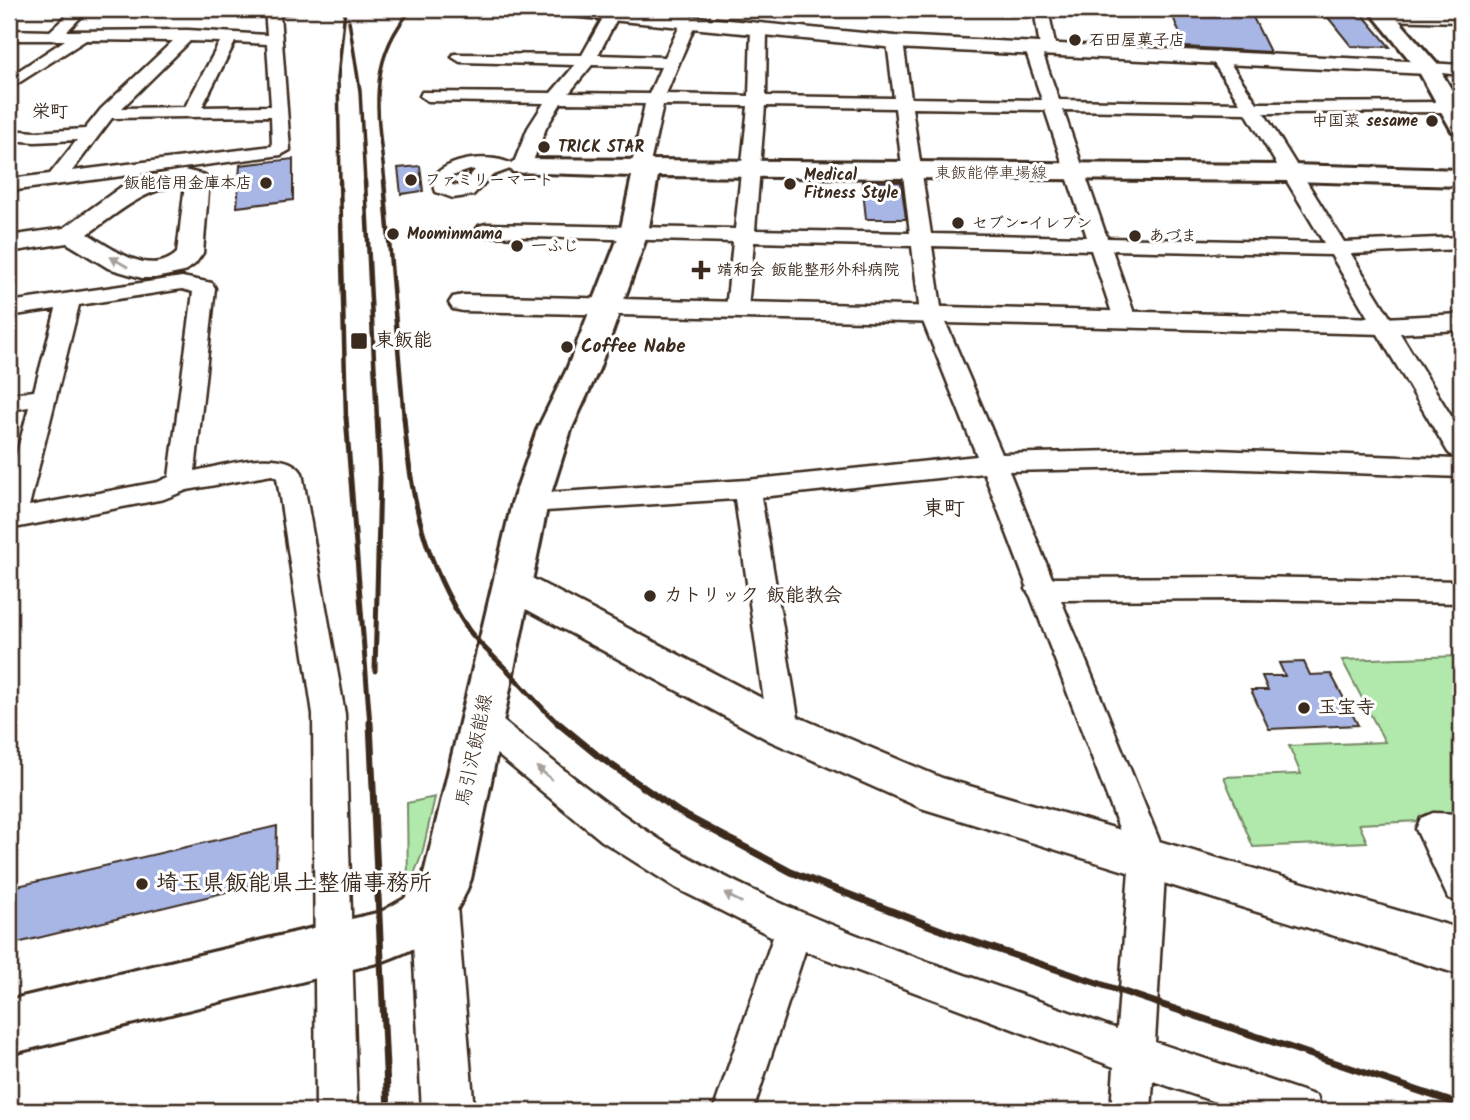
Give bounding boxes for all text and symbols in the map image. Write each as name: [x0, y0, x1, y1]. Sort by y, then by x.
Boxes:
place label: 石田屋菓子店: [1089, 28, 1185, 53]
marker: 石田屋菓子店: [1067, 32, 1083, 48]
district label: 栄町: [32, 98, 68, 127]
place label: 中国菜 sesame: [1312, 109, 1418, 134]
marker: 中国菜 sesame: [1424, 113, 1440, 129]
place label: TRICK STAR: [558, 135, 645, 160]
marker: TRICK STAR: [536, 139, 552, 155]
street label: 東飯能停車場線: [935, 161, 1047, 186]
place label: Medical Fitness Style: [804, 163, 898, 206]
place label: ファミリーマート: [425, 168, 554, 193]
place label: 飯能信用金庫本店: [124, 171, 252, 196]
marker: ファミリーマート: [403, 172, 419, 188]
marker: 飯能信用金庫本店: [258, 175, 274, 191]
marker: Medical Fitness Style: [782, 176, 798, 192]
place label: セブン-イレブン: [972, 211, 1093, 236]
marker: セブン-イレブン: [950, 215, 966, 231]
place label: Moominmama: [407, 222, 502, 247]
place label: あづま: [1149, 224, 1197, 249]
marker: Moominmama: [385, 226, 401, 242]
marker: あづま: [1127, 228, 1143, 244]
place label: 一ふじ: [531, 234, 579, 259]
marker: 一ふじ: [509, 238, 525, 254]
one-way arrow: [109, 256, 128, 268]
place label: 靖和会 飯能整形外科病院: [717, 258, 899, 283]
marker: 靖和会 飯能整形外科病院: [691, 260, 711, 280]
place label: 東飯能: [375, 326, 432, 356]
marker: 東飯能: [349, 331, 369, 351]
place label: Coffee Nabe: [581, 332, 686, 362]
marker: Coffee Nabe: [559, 339, 575, 355]
district label: 東町: [923, 493, 965, 526]
place label: カトリック 飯能教会: [664, 581, 842, 611]
marker: カトリック 飯能教会: [642, 588, 658, 604]
street label: 馬引沢飯能線: [448, 691, 502, 809]
place label: 玉宝寺: [1318, 693, 1375, 723]
marker: 玉宝寺: [1296, 700, 1312, 716]
one-way arrow: [535, 766, 552, 781]
place label: 埼玉県飯能県土整備事務所: [156, 866, 432, 902]
marker: 埼玉県飯能県土整備事務所: [134, 876, 150, 892]
one-way arrow: [723, 893, 743, 904]

